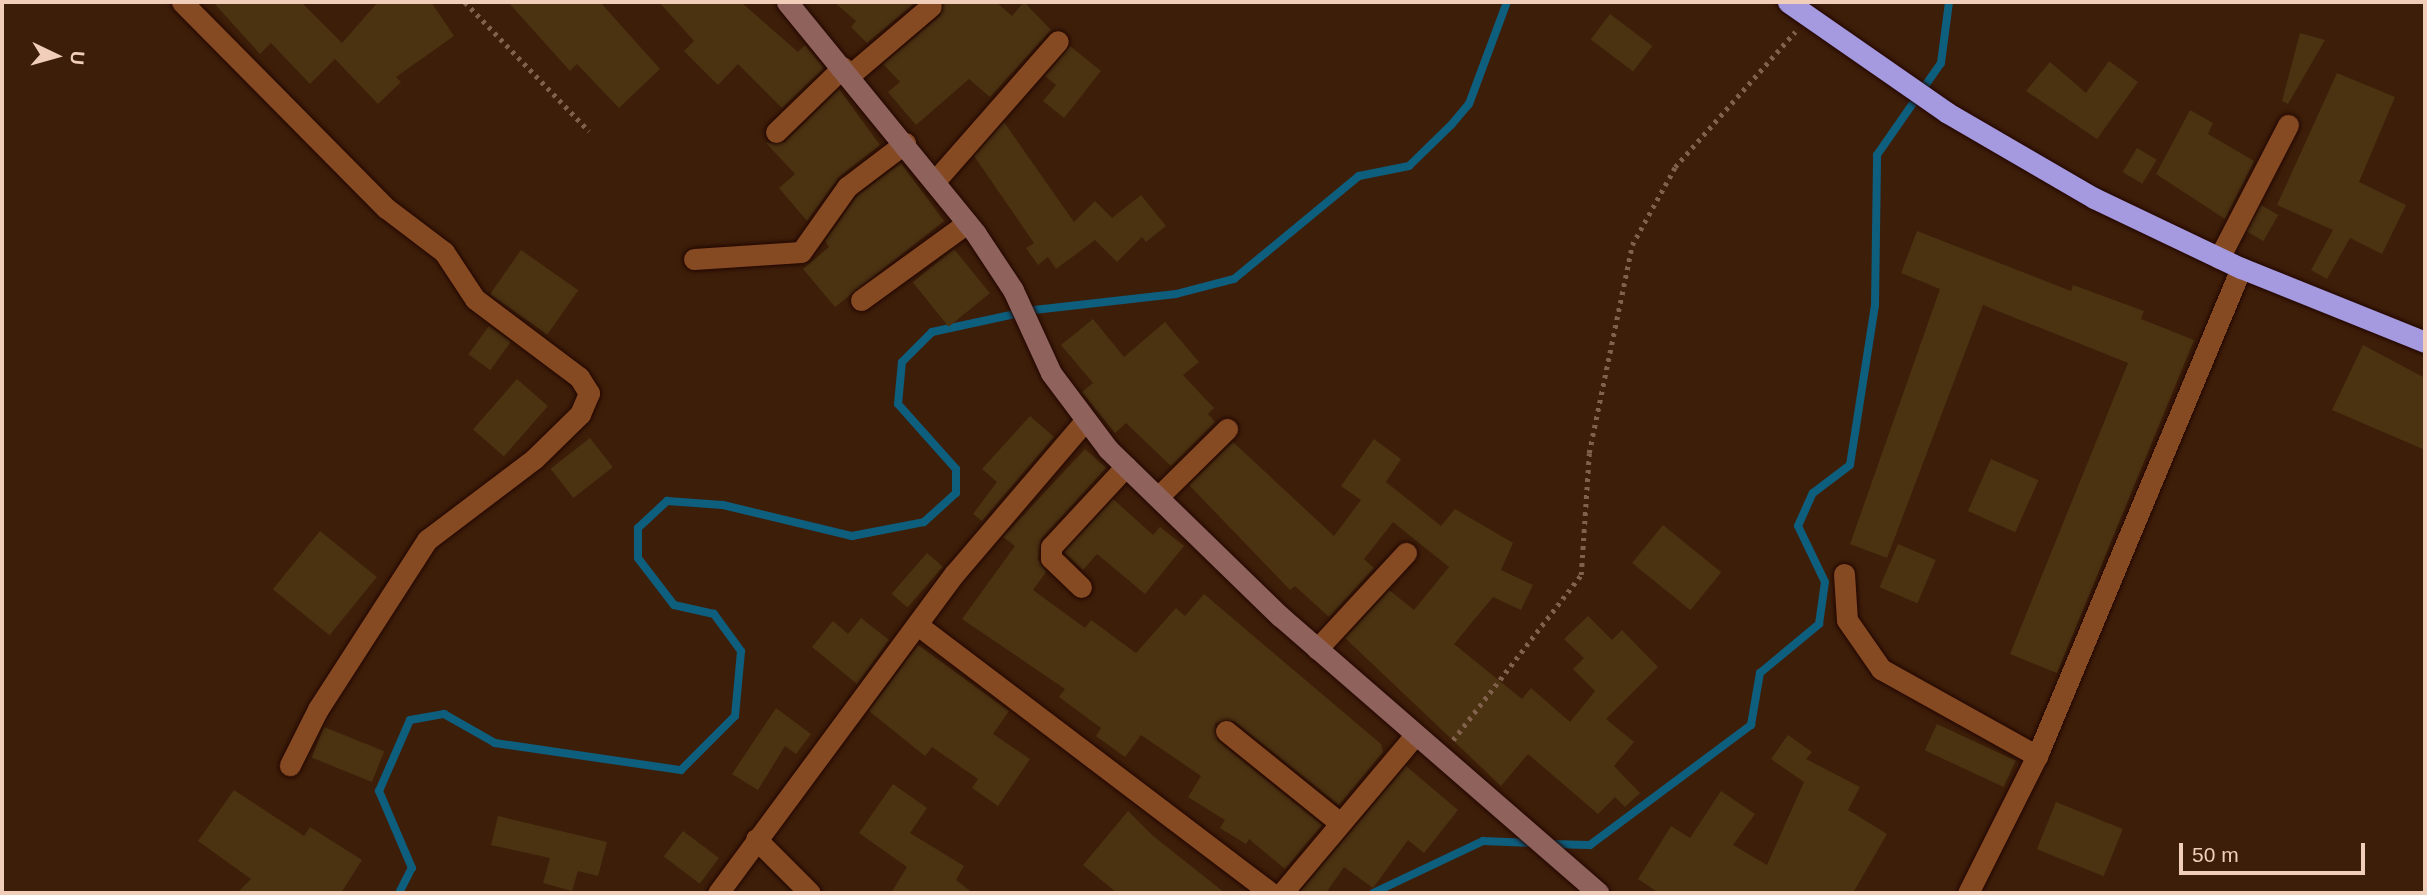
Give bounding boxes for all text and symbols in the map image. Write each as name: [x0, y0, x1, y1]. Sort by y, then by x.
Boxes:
north arrow: [21, 21, 91, 91]
text: U: [66, 50, 88, 66]
scale bar: [2182, 828, 2368, 872]
text: 50 m: [2192, 843, 2239, 866]

